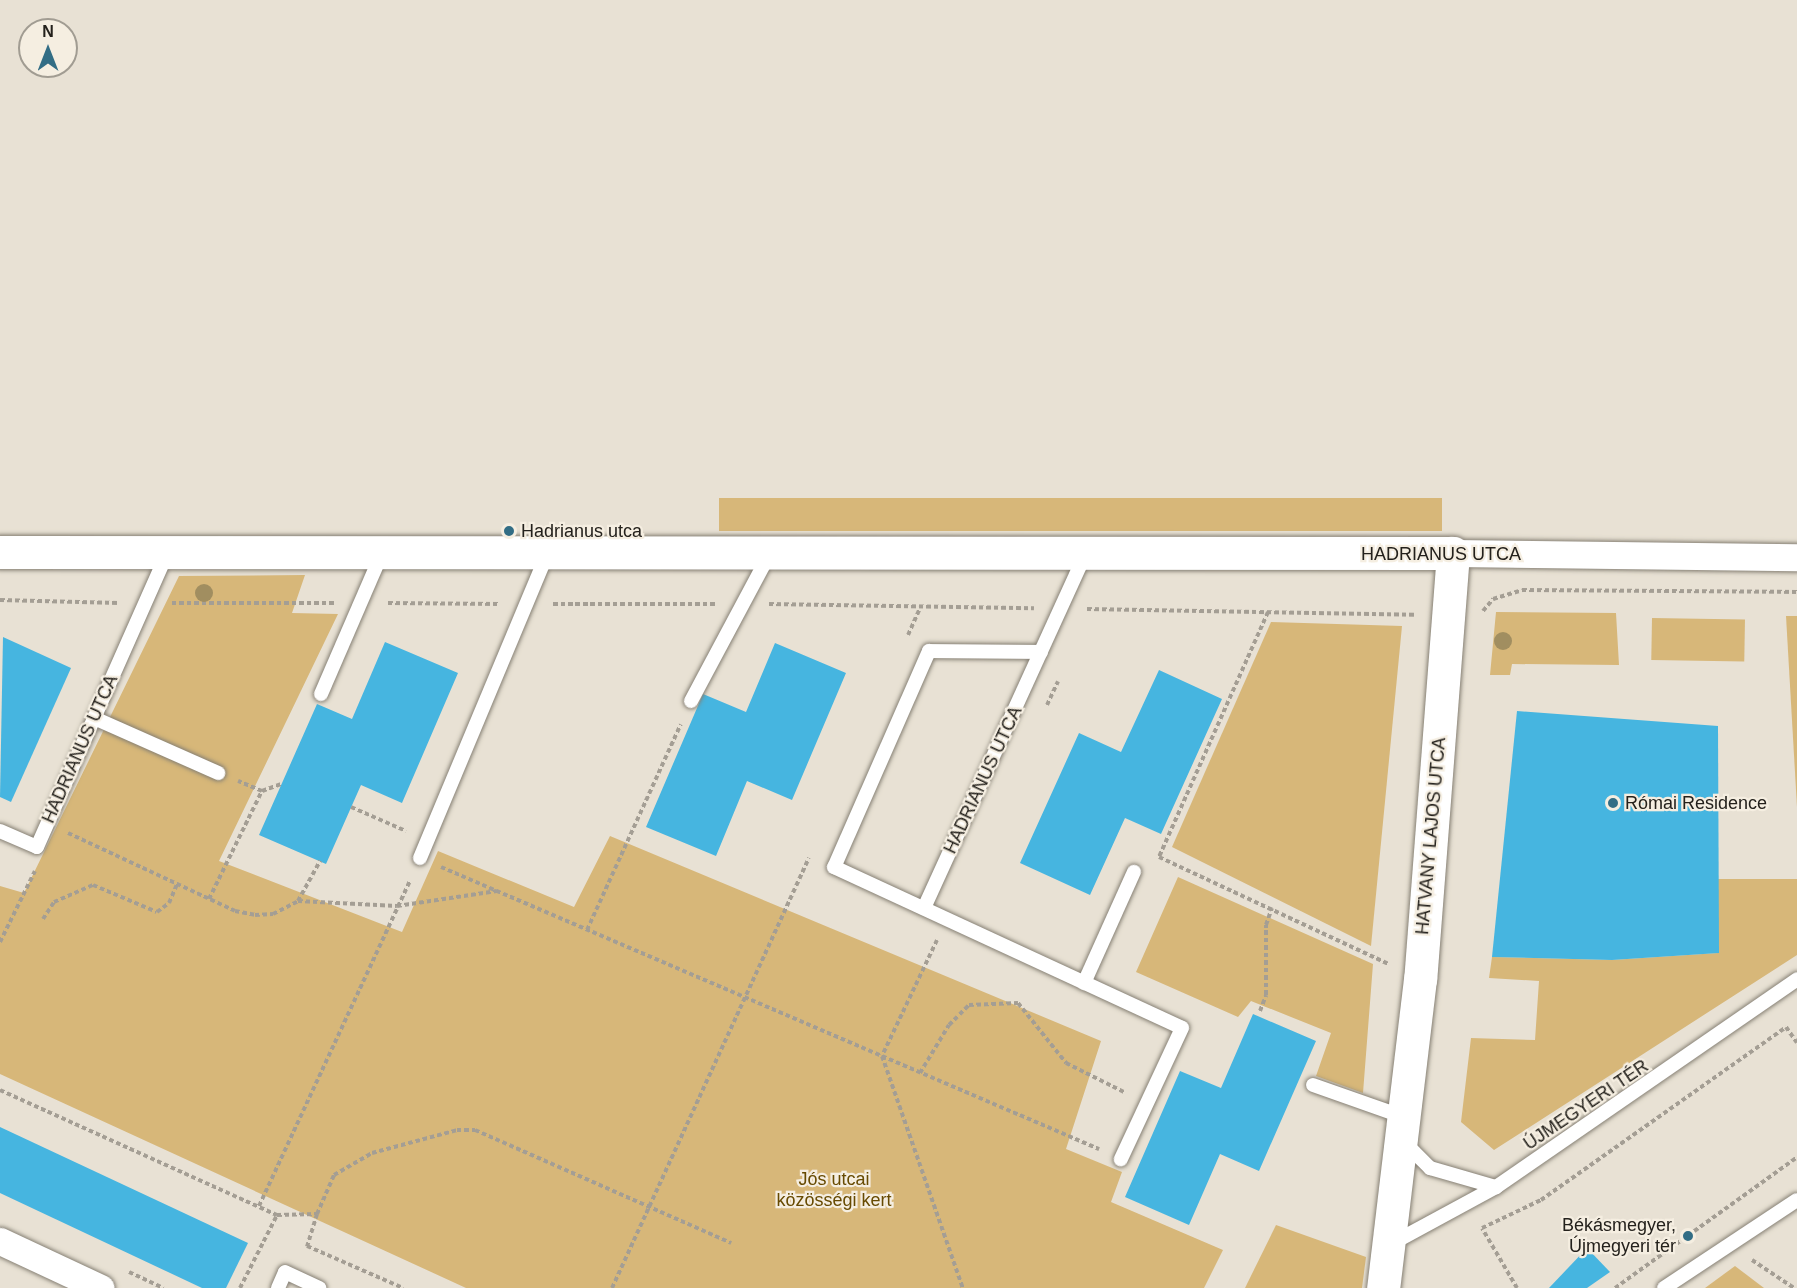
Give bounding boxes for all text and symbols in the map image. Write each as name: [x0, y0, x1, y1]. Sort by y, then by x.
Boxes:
north arrow: [18, 18, 78, 78]
text: N: [42, 23, 54, 40]
place label: Hadrianus utca: [521, 520, 642, 542]
marker: Hadrianus utca: [502, 524, 516, 538]
street label: HADRIANUS UTCA: [1361, 543, 1521, 565]
street label: HADRIANUS UTCA: [38, 672, 122, 826]
street label: HADRIANUS UTCA: [939, 703, 1027, 857]
street label: HATVANY LAJOS UTCA: [1412, 736, 1450, 936]
place label: Római Residence: [1625, 792, 1767, 814]
marker: Római Residence: [1606, 796, 1620, 810]
street label: ÚJMEGYERI TÉR: [1519, 1055, 1653, 1155]
park label: Jós utcai közösségi kert: [776, 1169, 892, 1212]
place label: Békásmegyer, Újmegyeri tér: [1562, 1215, 1676, 1258]
marker: Békásmegyer, Újmegyeri tér: [1681, 1229, 1695, 1243]

